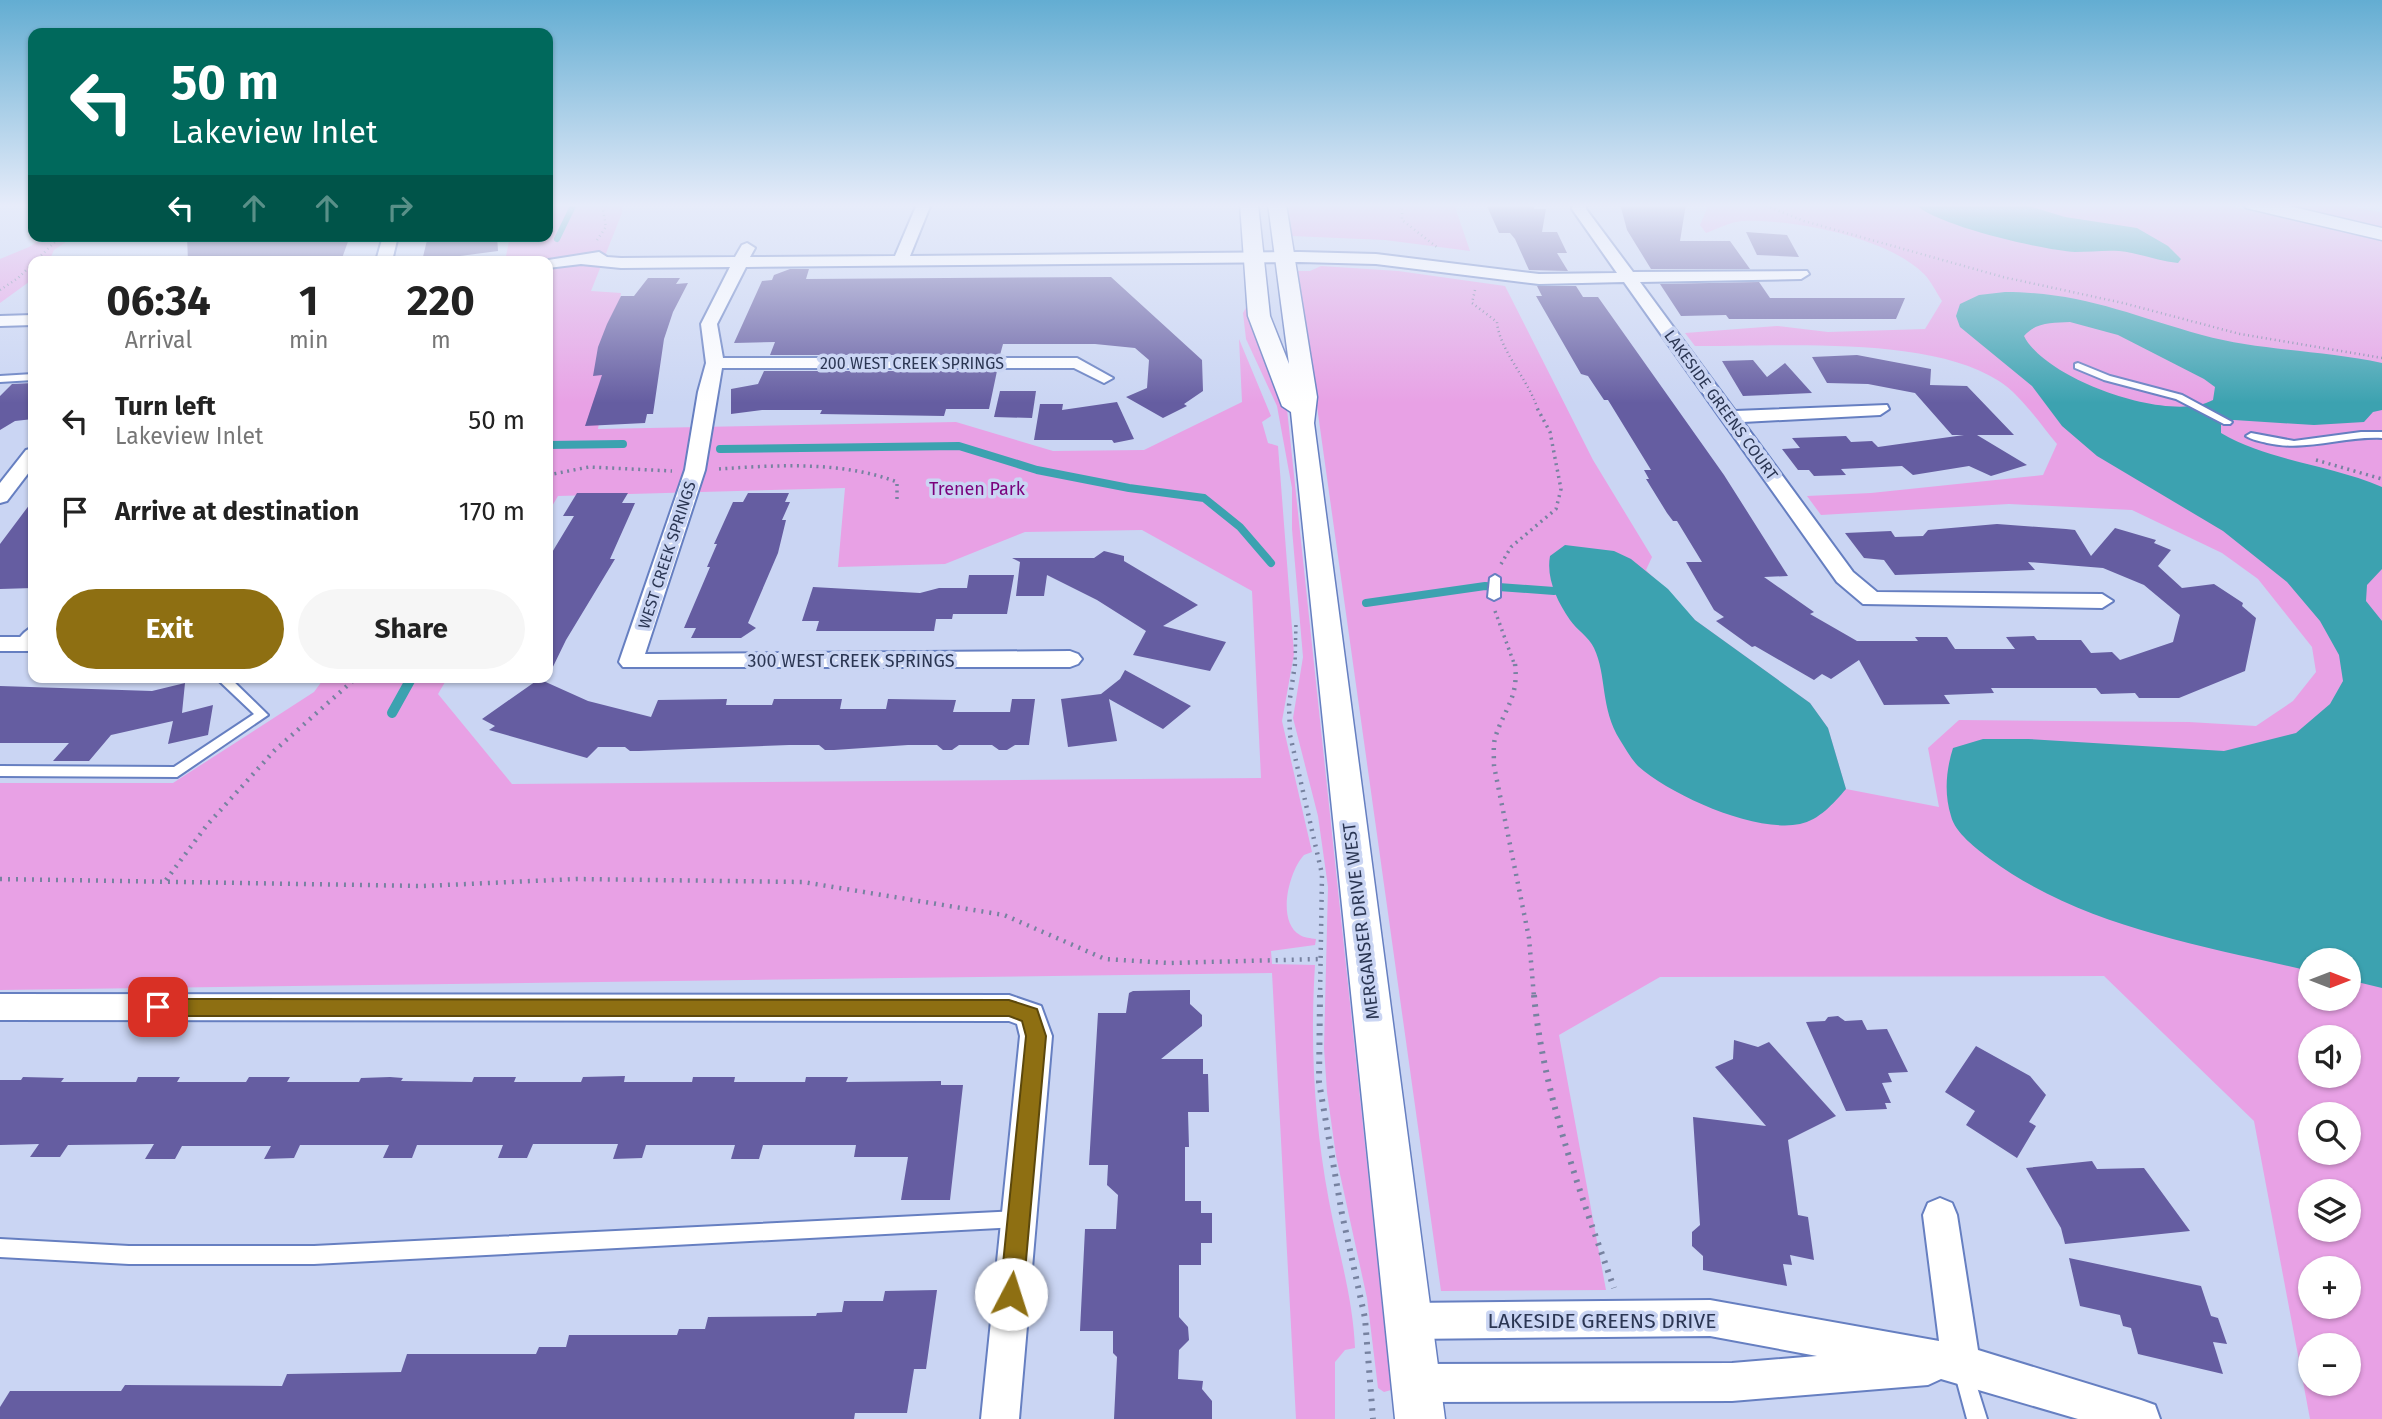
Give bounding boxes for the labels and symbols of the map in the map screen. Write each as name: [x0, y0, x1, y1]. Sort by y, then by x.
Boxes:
street label: LAKESIDE GREENS COURT: [1660, 327, 1782, 484]
street label: 200 WEST CREEK SPRINGS: [820, 354, 1004, 373]
park label: Trenen Park: [929, 478, 1026, 500]
street label: WEST CREEK SPRINGS: [634, 479, 700, 631]
street label: 300 WEST CREEK SPRINGS: [747, 650, 955, 672]
street label: MERGANSER DRIVE WEST: [1338, 820, 1384, 1021]
north arrow: [2298, 948, 2361, 1012]
pin: [128, 977, 188, 1037]
position arrow: [974, 1257, 1048, 1331]
street label: LAKESIDE GREENS DRIVE: [1488, 1308, 1716, 1334]

